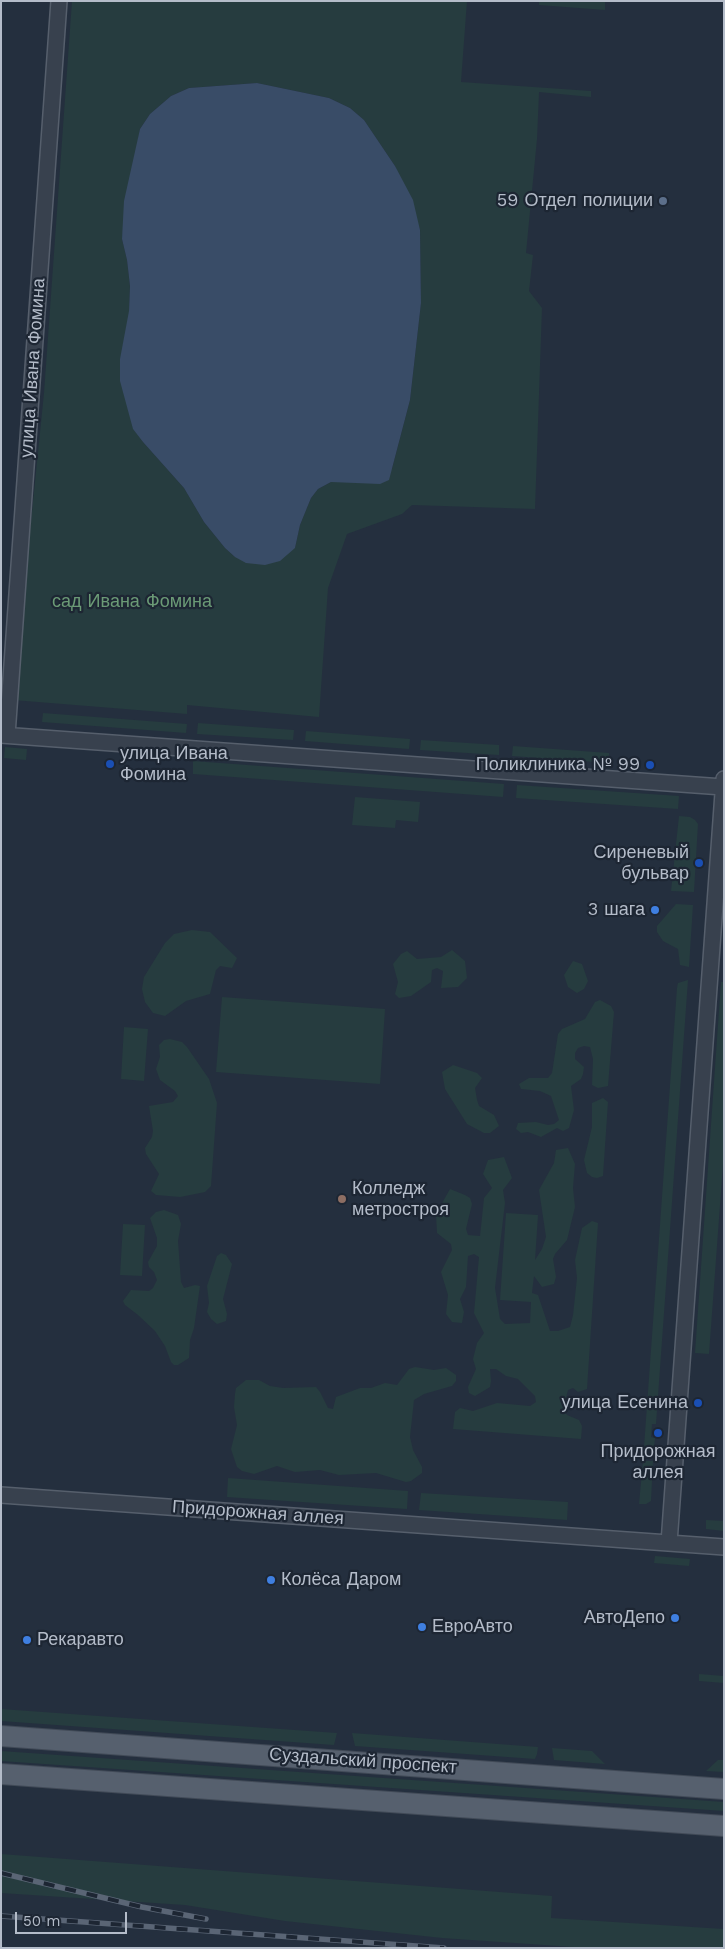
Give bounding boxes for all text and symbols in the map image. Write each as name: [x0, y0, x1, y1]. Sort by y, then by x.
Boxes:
place label: 59 Отдел полиции: [497, 190, 653, 212]
marker: 59 Отдел полиции: [657, 195, 669, 207]
street label: улица Ивана Фомина: [16, 277, 50, 459]
park label: сад Ивана Фомина: [52, 591, 212, 613]
place label: улица Ивана Фомина: [120, 743, 228, 786]
place label: Поликлиника № 99: [476, 754, 640, 776]
marker: улица Ивана Фомина: [104, 758, 116, 770]
marker: Поликлиника № 99: [644, 759, 656, 771]
place label: Сиреневый бульвар: [593, 842, 689, 884]
marker: Сиреневый бульвар: [693, 857, 705, 869]
place label: 3 шага: [588, 899, 645, 921]
marker: 3 шага: [649, 904, 661, 916]
place label: Колледж метростроя: [352, 1178, 449, 1220]
marker: Колледж метростроя: [336, 1193, 348, 1205]
place label: улица Есенина: [562, 1392, 688, 1414]
marker: улица Есенина: [692, 1397, 704, 1409]
marker: Придорожная аллея: [652, 1427, 664, 1439]
place label: Придорожная аллея: [600, 1441, 716, 1484]
street label: Придорожная аллея: [171, 1496, 345, 1530]
place label: Колёса Даром: [281, 1569, 401, 1591]
marker: Колёса Даром: [265, 1574, 277, 1586]
place label: АвтоДепо: [584, 1607, 665, 1629]
marker: АвтоДепо: [669, 1612, 681, 1624]
place label: ЕвроАвто: [432, 1616, 513, 1638]
marker: ЕвроАвто: [416, 1621, 428, 1633]
place label: Рекаравто: [37, 1629, 124, 1651]
marker: Рекаравто: [21, 1634, 33, 1646]
street label: Суздальский проспект: [268, 1744, 458, 1778]
scale bar: [18, 1902, 130, 1934]
text: 50 m: [23, 1912, 60, 1930]

